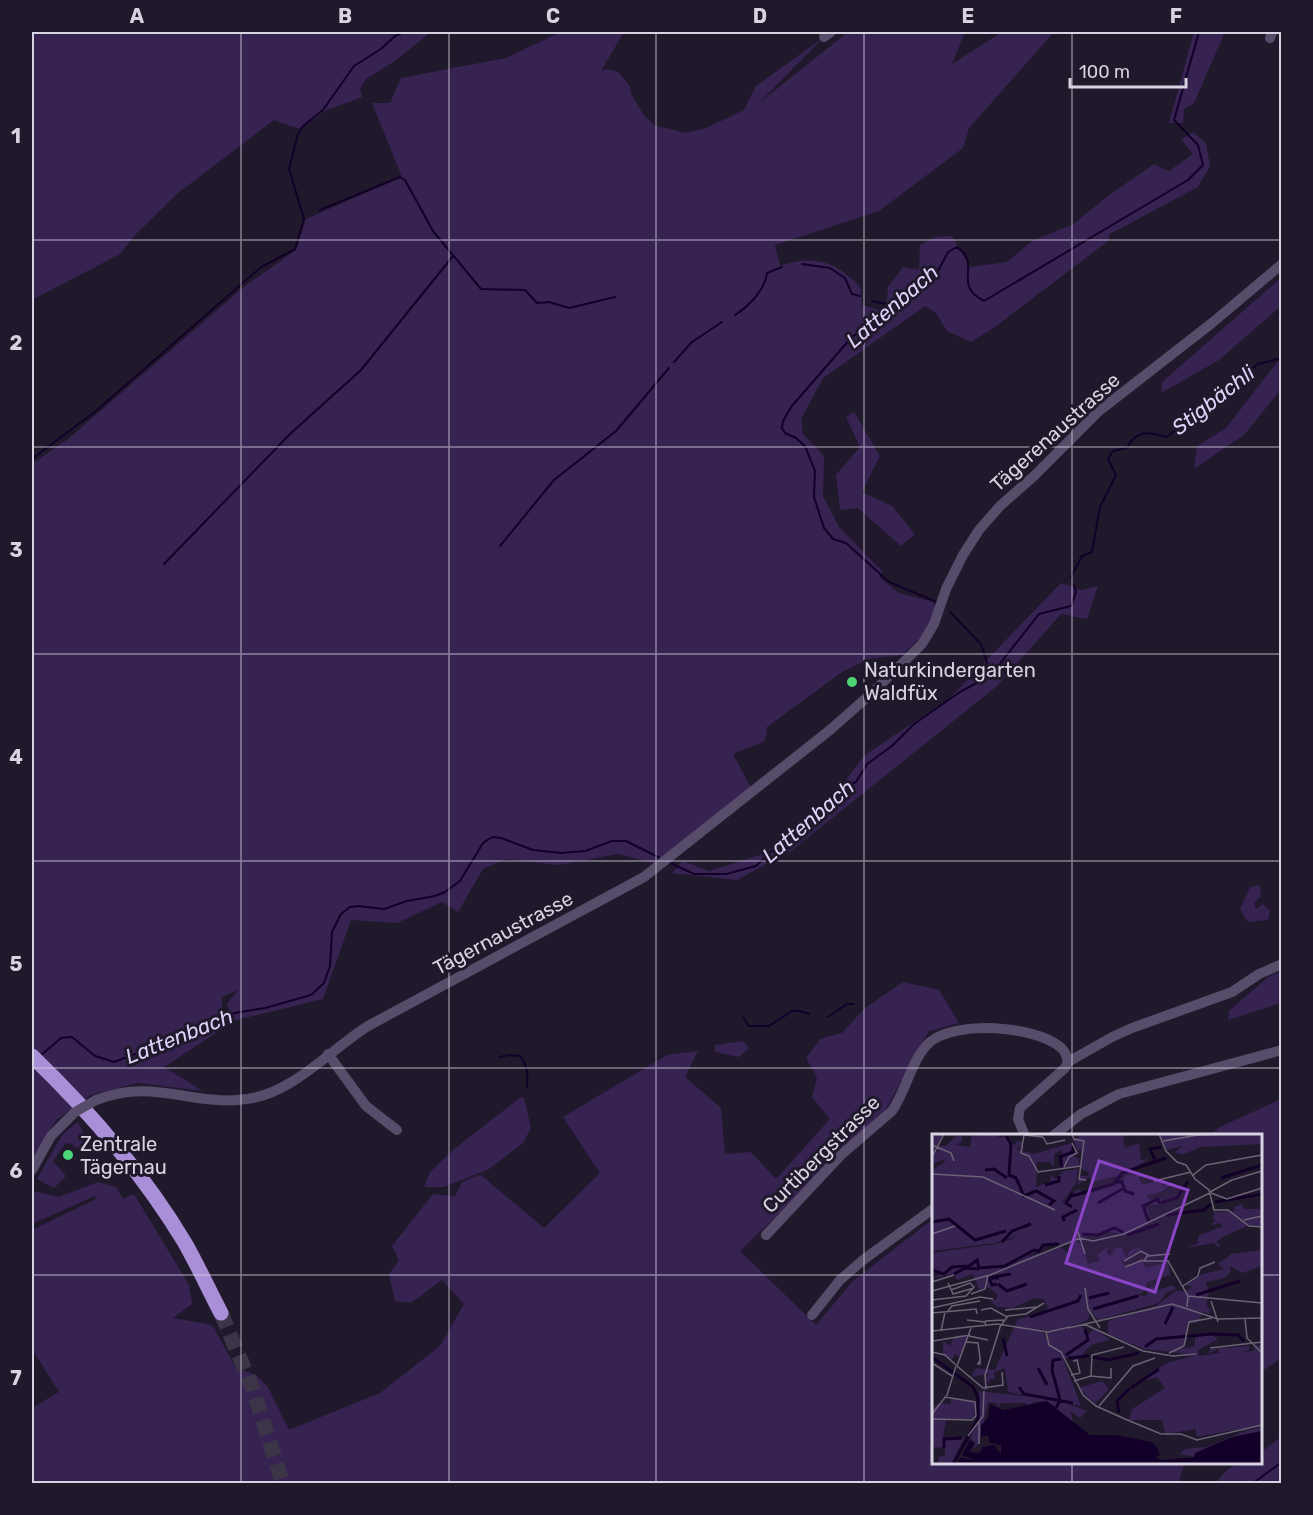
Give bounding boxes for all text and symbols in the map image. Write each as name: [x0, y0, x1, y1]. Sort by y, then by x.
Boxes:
text: A: [130, 4, 145, 28]
text: B: [338, 4, 352, 28]
text: C: [546, 4, 560, 28]
text: D: [753, 4, 767, 28]
text: E: [962, 4, 974, 28]
text: F: [1170, 4, 1182, 28]
scale bar: [1070, 51, 1186, 89]
text: 100 m: [1079, 61, 1130, 83]
text: 1: [11, 124, 21, 148]
water label: Lattenbach: [841, 259, 943, 353]
text: 2: [10, 331, 23, 355]
water label: Stigbächli: [1167, 359, 1260, 440]
street label: Tägerenaustrasse: [985, 368, 1125, 496]
text: 3: [9, 538, 23, 562]
place label: Naturkindergarten Waldfüx: [864, 658, 1036, 705]
marker: Naturkindergarten Waldfüx: [845, 675, 859, 689]
text: 4: [9, 745, 23, 769]
water label: Lattenbach: [757, 774, 859, 868]
street label: Tägernaustrasse: [429, 886, 577, 980]
text: 5: [10, 952, 23, 976]
water label: Lattenbach: [122, 1003, 236, 1069]
street label: Curtibergstrasse: [757, 1090, 885, 1218]
place label: Zentrale Tägernau: [80, 1132, 167, 1179]
inset map: [932, 1134, 1262, 1464]
marker: Zentrale Tägernau: [61, 1148, 75, 1162]
text: 6: [9, 1159, 23, 1183]
text: 7: [10, 1366, 22, 1390]

